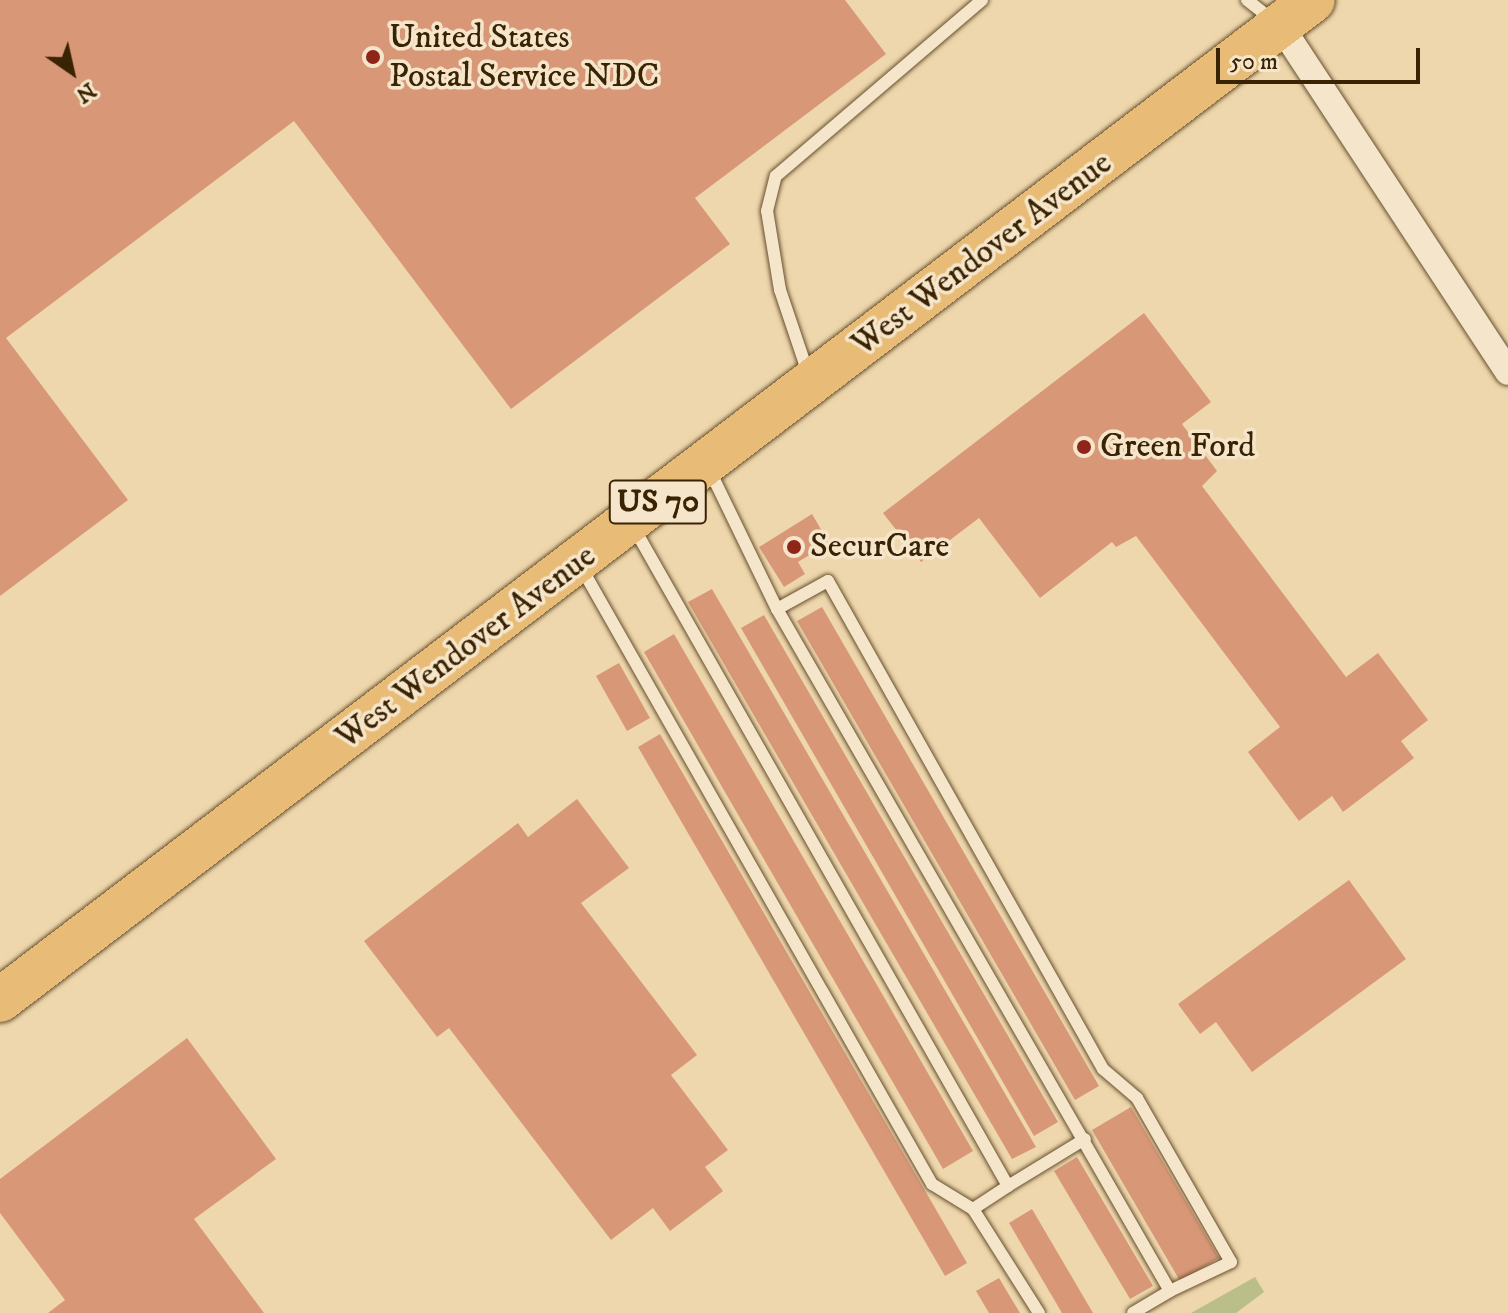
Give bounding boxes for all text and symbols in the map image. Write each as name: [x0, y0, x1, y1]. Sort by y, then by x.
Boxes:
place label: United States Postal Service NDC: [389, 17, 659, 96]
north arrow: [32, 32, 112, 112]
scale bar: [1220, 32, 1424, 82]
text: 50 m: [1230, 47, 1278, 77]
marker: United States Postal Service NDC: [364, 48, 382, 66]
text: N: [71, 76, 101, 109]
street label: West Wendover Avenue: [844, 143, 1120, 365]
place label: Green Ford: [1100, 427, 1255, 467]
marker: Green Ford: [1075, 438, 1093, 456]
road number: US 70: [608, 474, 708, 530]
place label: SecurCare: [810, 527, 949, 567]
street label: West Wendover Avenue: [328, 536, 604, 758]
marker: SecurCare: [785, 538, 803, 556]

